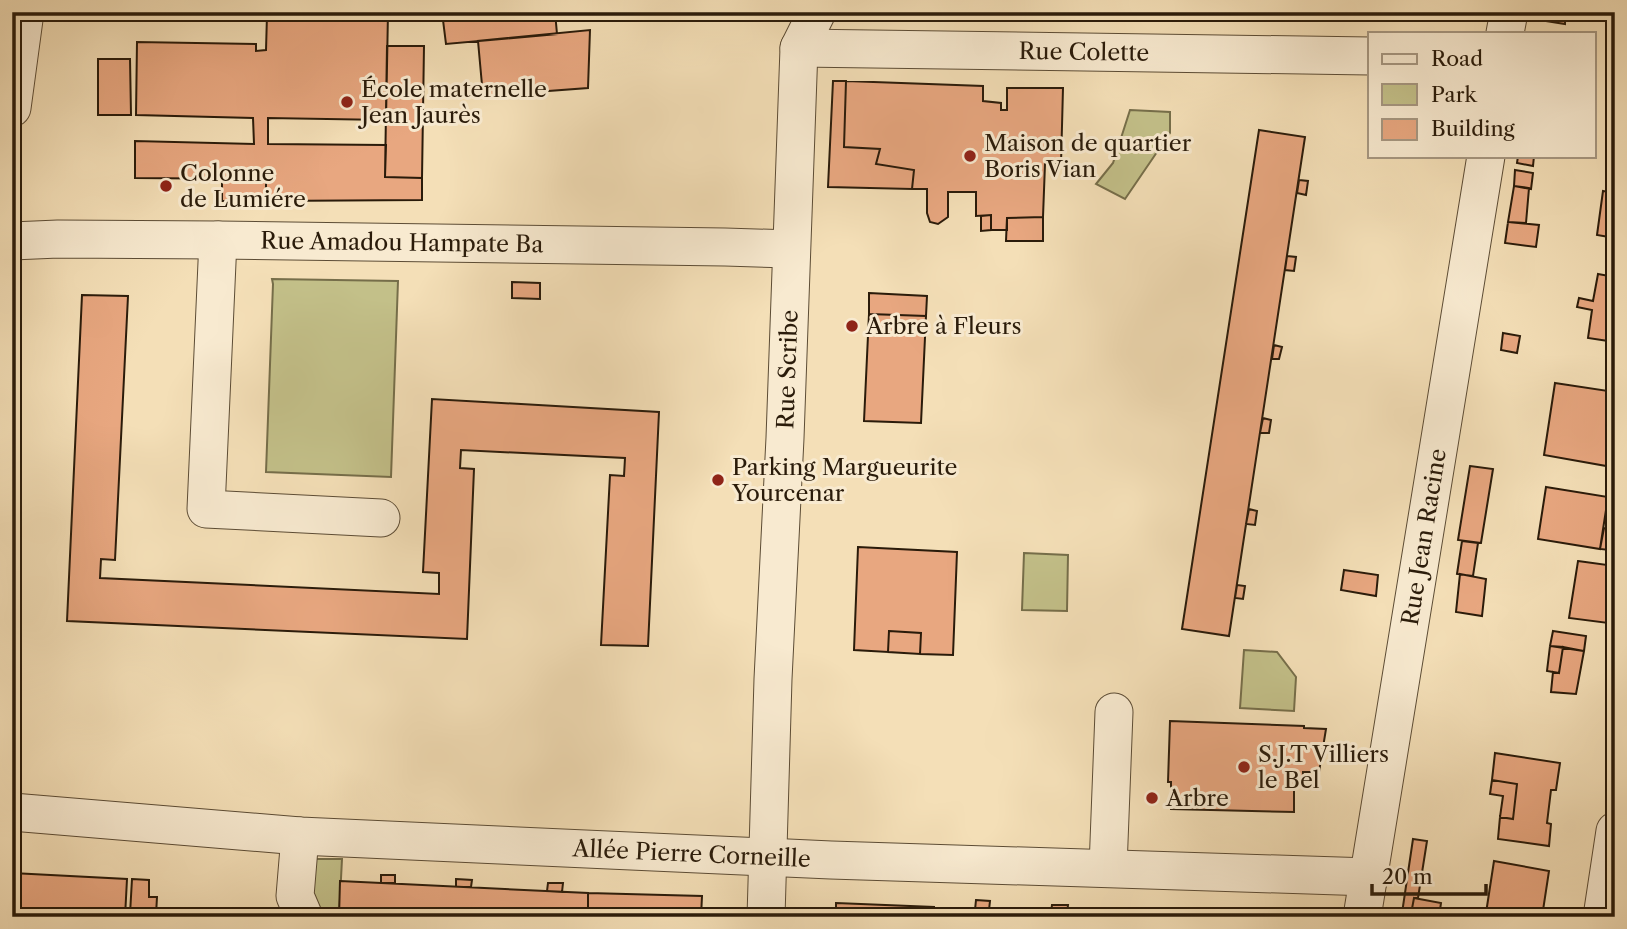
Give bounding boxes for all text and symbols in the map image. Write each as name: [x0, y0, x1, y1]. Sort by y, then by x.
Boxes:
legend: [1368, 32, 1596, 158]
street label: Rue Colette: [1018, 37, 1150, 67]
text: Road: [1431, 46, 1483, 71]
place label: École maternelle Jean Jaurès: [358, 75, 547, 129]
text: Park: [1431, 82, 1477, 107]
marker: École maternelle Jean Jaurès: [339, 94, 355, 110]
text: Building: [1431, 116, 1516, 141]
place label: Maison de quartier Boris Vian: [984, 129, 1192, 183]
marker: Maison de quartier Boris Vian: [962, 148, 978, 164]
place label: Colonne de Lumiére: [180, 159, 306, 213]
marker: Colonne de Lumiére: [158, 178, 174, 194]
street label: Rue Amadou Hampate Ba: [260, 227, 544, 259]
street label: Rue Scribe: [771, 309, 804, 430]
place label: Arbre à Fleurs: [865, 312, 1021, 340]
marker: Arbre à Fleurs: [844, 318, 860, 334]
street label: Rue Jean Racine: [1396, 447, 1452, 628]
place label: Parking Margueurite Yourcenar: [731, 453, 957, 507]
marker: Parking Margueurite Yourcenar: [710, 472, 726, 488]
place label: S.J.T Villiers le Bel: [1258, 740, 1389, 794]
marker: S.J.T Villiers le Bel: [1236, 759, 1252, 775]
place label: Arbre: [1165, 784, 1229, 812]
marker: Arbre: [1144, 790, 1160, 806]
street label: Allée Pierre Corneille: [571, 834, 811, 873]
scale bar: [1372, 852, 1485, 896]
text: 20 m: [1382, 864, 1433, 889]

